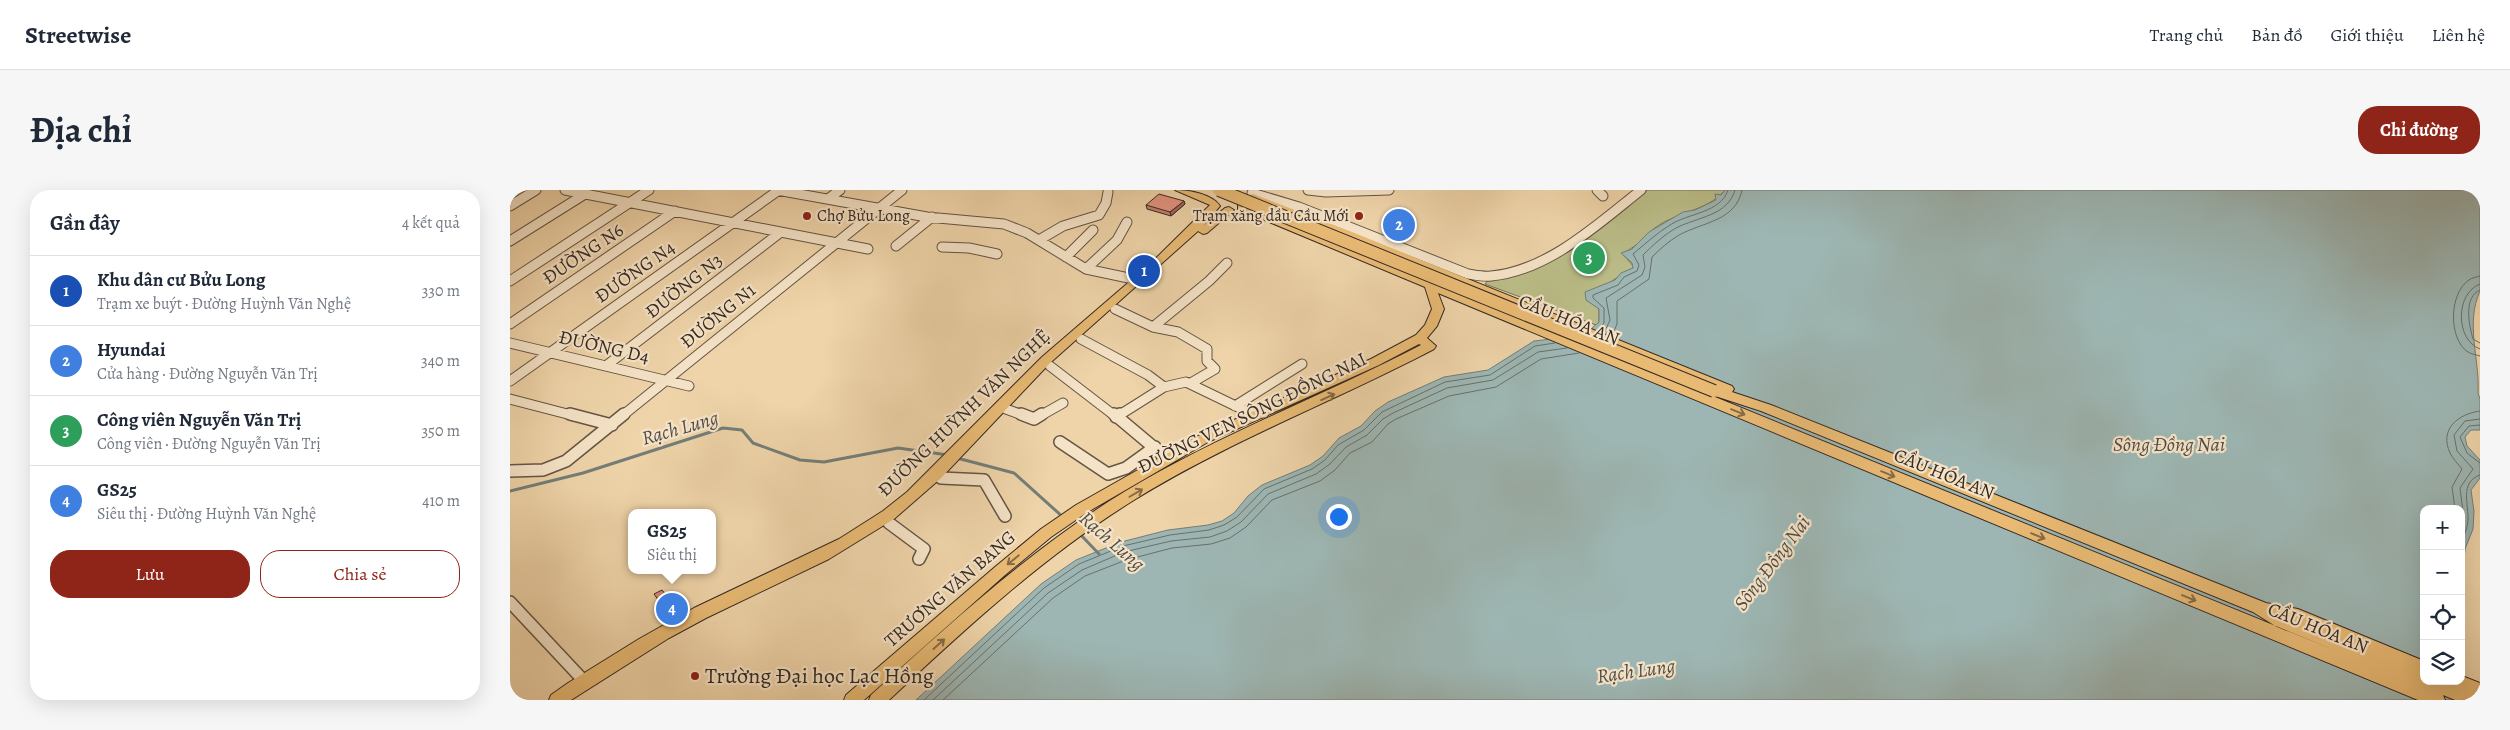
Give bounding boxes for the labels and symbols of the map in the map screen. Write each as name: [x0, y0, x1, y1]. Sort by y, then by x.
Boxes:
place label: Chợ Bửu Long: [817, 205, 910, 227]
place label: Trạm xăng dầu Cầu Mới: [1193, 205, 1349, 227]
pin: 2: [1383, 206, 1415, 244]
marker: Chợ Bửu Long: [801, 210, 813, 222]
marker: Trạm xăng dầu Cầu Mới: [1353, 210, 1365, 222]
street label: ĐƯỜNG N6: [537, 217, 629, 291]
street label: ĐƯỜNG N4: [590, 235, 681, 309]
pin: 3: [1573, 239, 1605, 277]
street label: ĐƯỜNG N3: [640, 248, 728, 324]
pin: 1: [1128, 252, 1160, 290]
street label: ĐƯỜNG N1: [675, 277, 762, 355]
street label: CẦU HÓA AN: [1515, 288, 1624, 352]
street label: ĐƯỜNG D4: [556, 324, 652, 370]
street label: ĐƯỜNG HUỲNH VĂN NGHỆ: [872, 324, 1056, 502]
street label: ĐƯỜNG VEN SÔNG ĐỒNG NAI: [1133, 346, 1371, 480]
one-way arrow: [1320, 392, 1335, 402]
water label: Rạch Lung: [638, 404, 722, 452]
one-way arrow: [1730, 408, 1745, 417]
water label: Sông Đồng Nai: [2113, 431, 2225, 458]
street label: CẦU HÓA AN: [1890, 442, 1999, 506]
one-way arrow: [1880, 470, 1895, 479]
one-way arrow: [1128, 487, 1142, 497]
your location: [1326, 504, 1352, 530]
water label: Rạch Lung: [1073, 505, 1151, 577]
water label: Sông Đồng Nai: [1728, 510, 1816, 616]
street label: TRƯƠNG VĂN BANG: [879, 525, 1021, 653]
one-way arrow: [2031, 532, 2046, 541]
one-way arrow: [1007, 555, 1020, 566]
pin: 4: [656, 590, 688, 628]
one-way arrow: [2181, 593, 2196, 603]
street label: CẦU HÓA AN: [2264, 596, 2373, 660]
one-way arrow: [933, 638, 946, 650]
water label: Rạch Lung: [1595, 652, 1677, 690]
place label: Trường Đại học Lạc Hồng: [705, 661, 934, 691]
marker: Trường Đại học Lạc Hồng: [689, 670, 701, 682]

